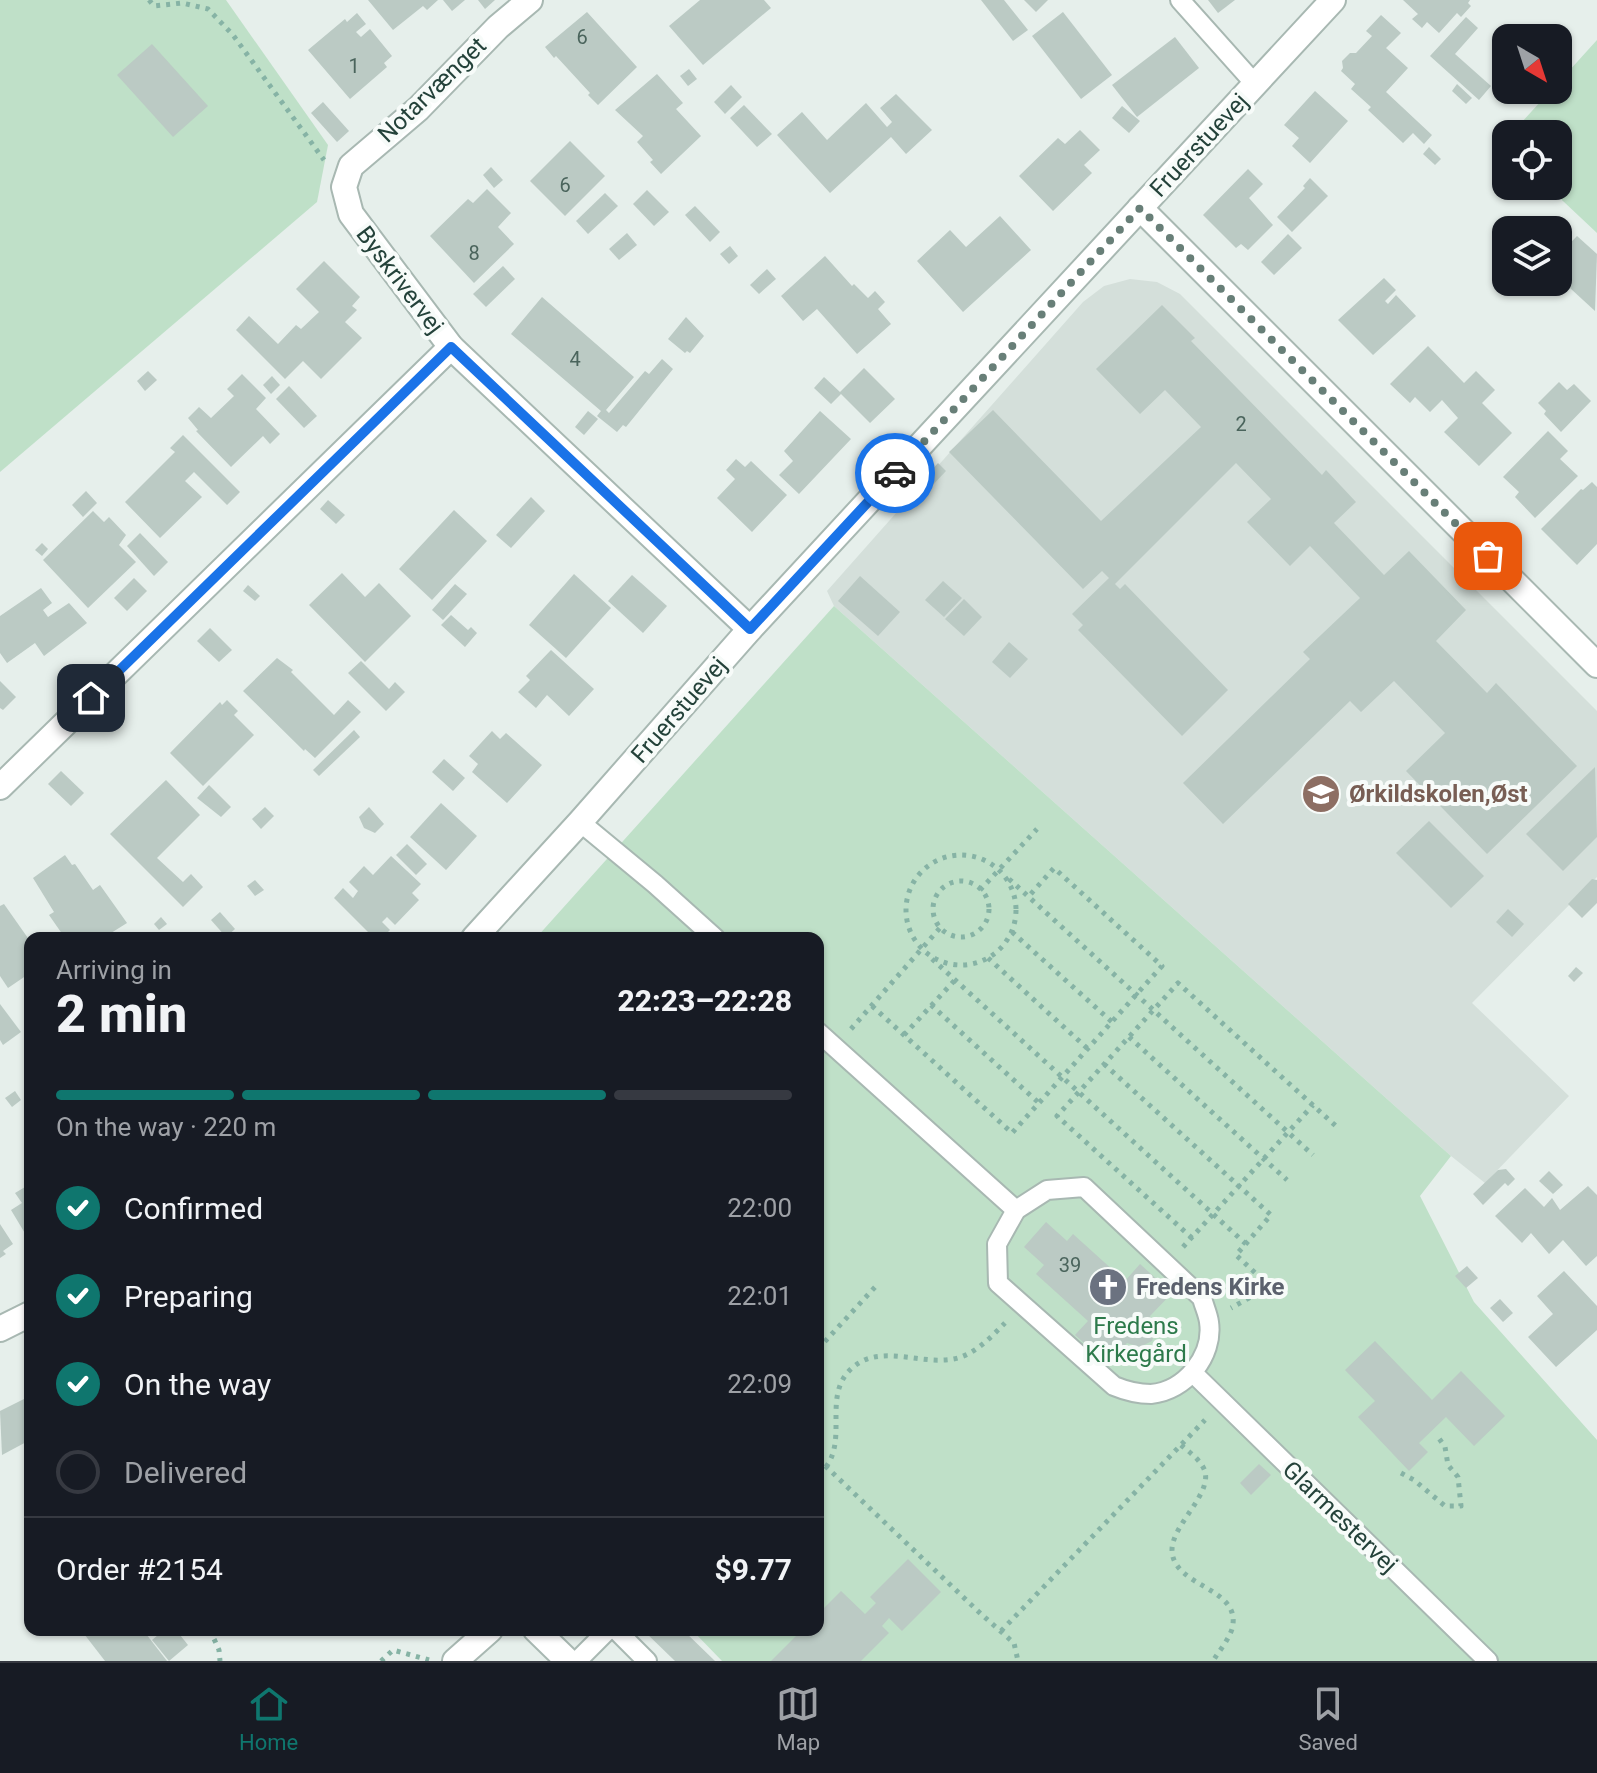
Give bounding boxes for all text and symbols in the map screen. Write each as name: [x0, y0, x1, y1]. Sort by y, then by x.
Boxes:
north arrow: [1492, 24, 1572, 104]
map controls: [1492, 24, 1572, 296]
house number: 6: [576, 25, 588, 49]
street label: Notarvænget: [372, 31, 492, 148]
house number: 1: [348, 54, 360, 78]
street label: Fruerstuevej: [1144, 87, 1254, 203]
button: locate: [1492, 120, 1572, 200]
house number: 6: [559, 173, 571, 197]
button: layers: [1492, 216, 1572, 296]
street label: Byskrivervej: [351, 221, 449, 339]
house number: 8: [468, 241, 480, 265]
house number: 4: [569, 347, 581, 371]
house number: 2: [1235, 412, 1247, 436]
courier: [855, 433, 935, 513]
icon: car: [873, 451, 917, 495]
pin: [1454, 522, 1522, 590]
icon: bag: [1466, 534, 1510, 578]
street label: Fruerstuevej: [625, 651, 733, 769]
pin: [57, 664, 125, 732]
icon: home: [69, 676, 113, 720]
school or university icon: Ørkildskolen,Øst: [1300, 773, 1342, 815]
place label: Ørkildskolen,Øst: [1349, 780, 1528, 808]
text: Arriving in: [56, 955, 172, 985]
text: 22:23–22:28: [617, 983, 792, 1018]
text: 2 min: [56, 984, 187, 1045]
text: On the way · 220 m: [56, 1112, 276, 1142]
icon: check: [56, 1186, 100, 1230]
text: Confirmed: [124, 1191, 263, 1226]
text: 22:00: [727, 1193, 792, 1223]
house number: 39: [1059, 1253, 1081, 1277]
church icon: Fredens Kirke: [1087, 1266, 1129, 1308]
place label: Fredens Kirke: [1136, 1273, 1285, 1301]
icon: check: [56, 1274, 100, 1318]
text: Preparing: [124, 1279, 253, 1314]
text: 22:01: [727, 1281, 792, 1311]
park label: Fredens Kirkegård: [1085, 1312, 1187, 1368]
icon: check: [56, 1362, 100, 1406]
text: On the way: [124, 1367, 271, 1402]
text: 22:09: [727, 1369, 792, 1399]
text: Delivered: [124, 1455, 247, 1490]
street label: Glarmestervej: [1277, 1455, 1403, 1579]
text: Order #2154: [56, 1552, 223, 1587]
text: $9.77: [714, 1552, 792, 1587]
tab: Home: [239, 1682, 298, 1755]
tab: Map: [776, 1682, 820, 1755]
tab: Saved: [1298, 1682, 1358, 1755]

